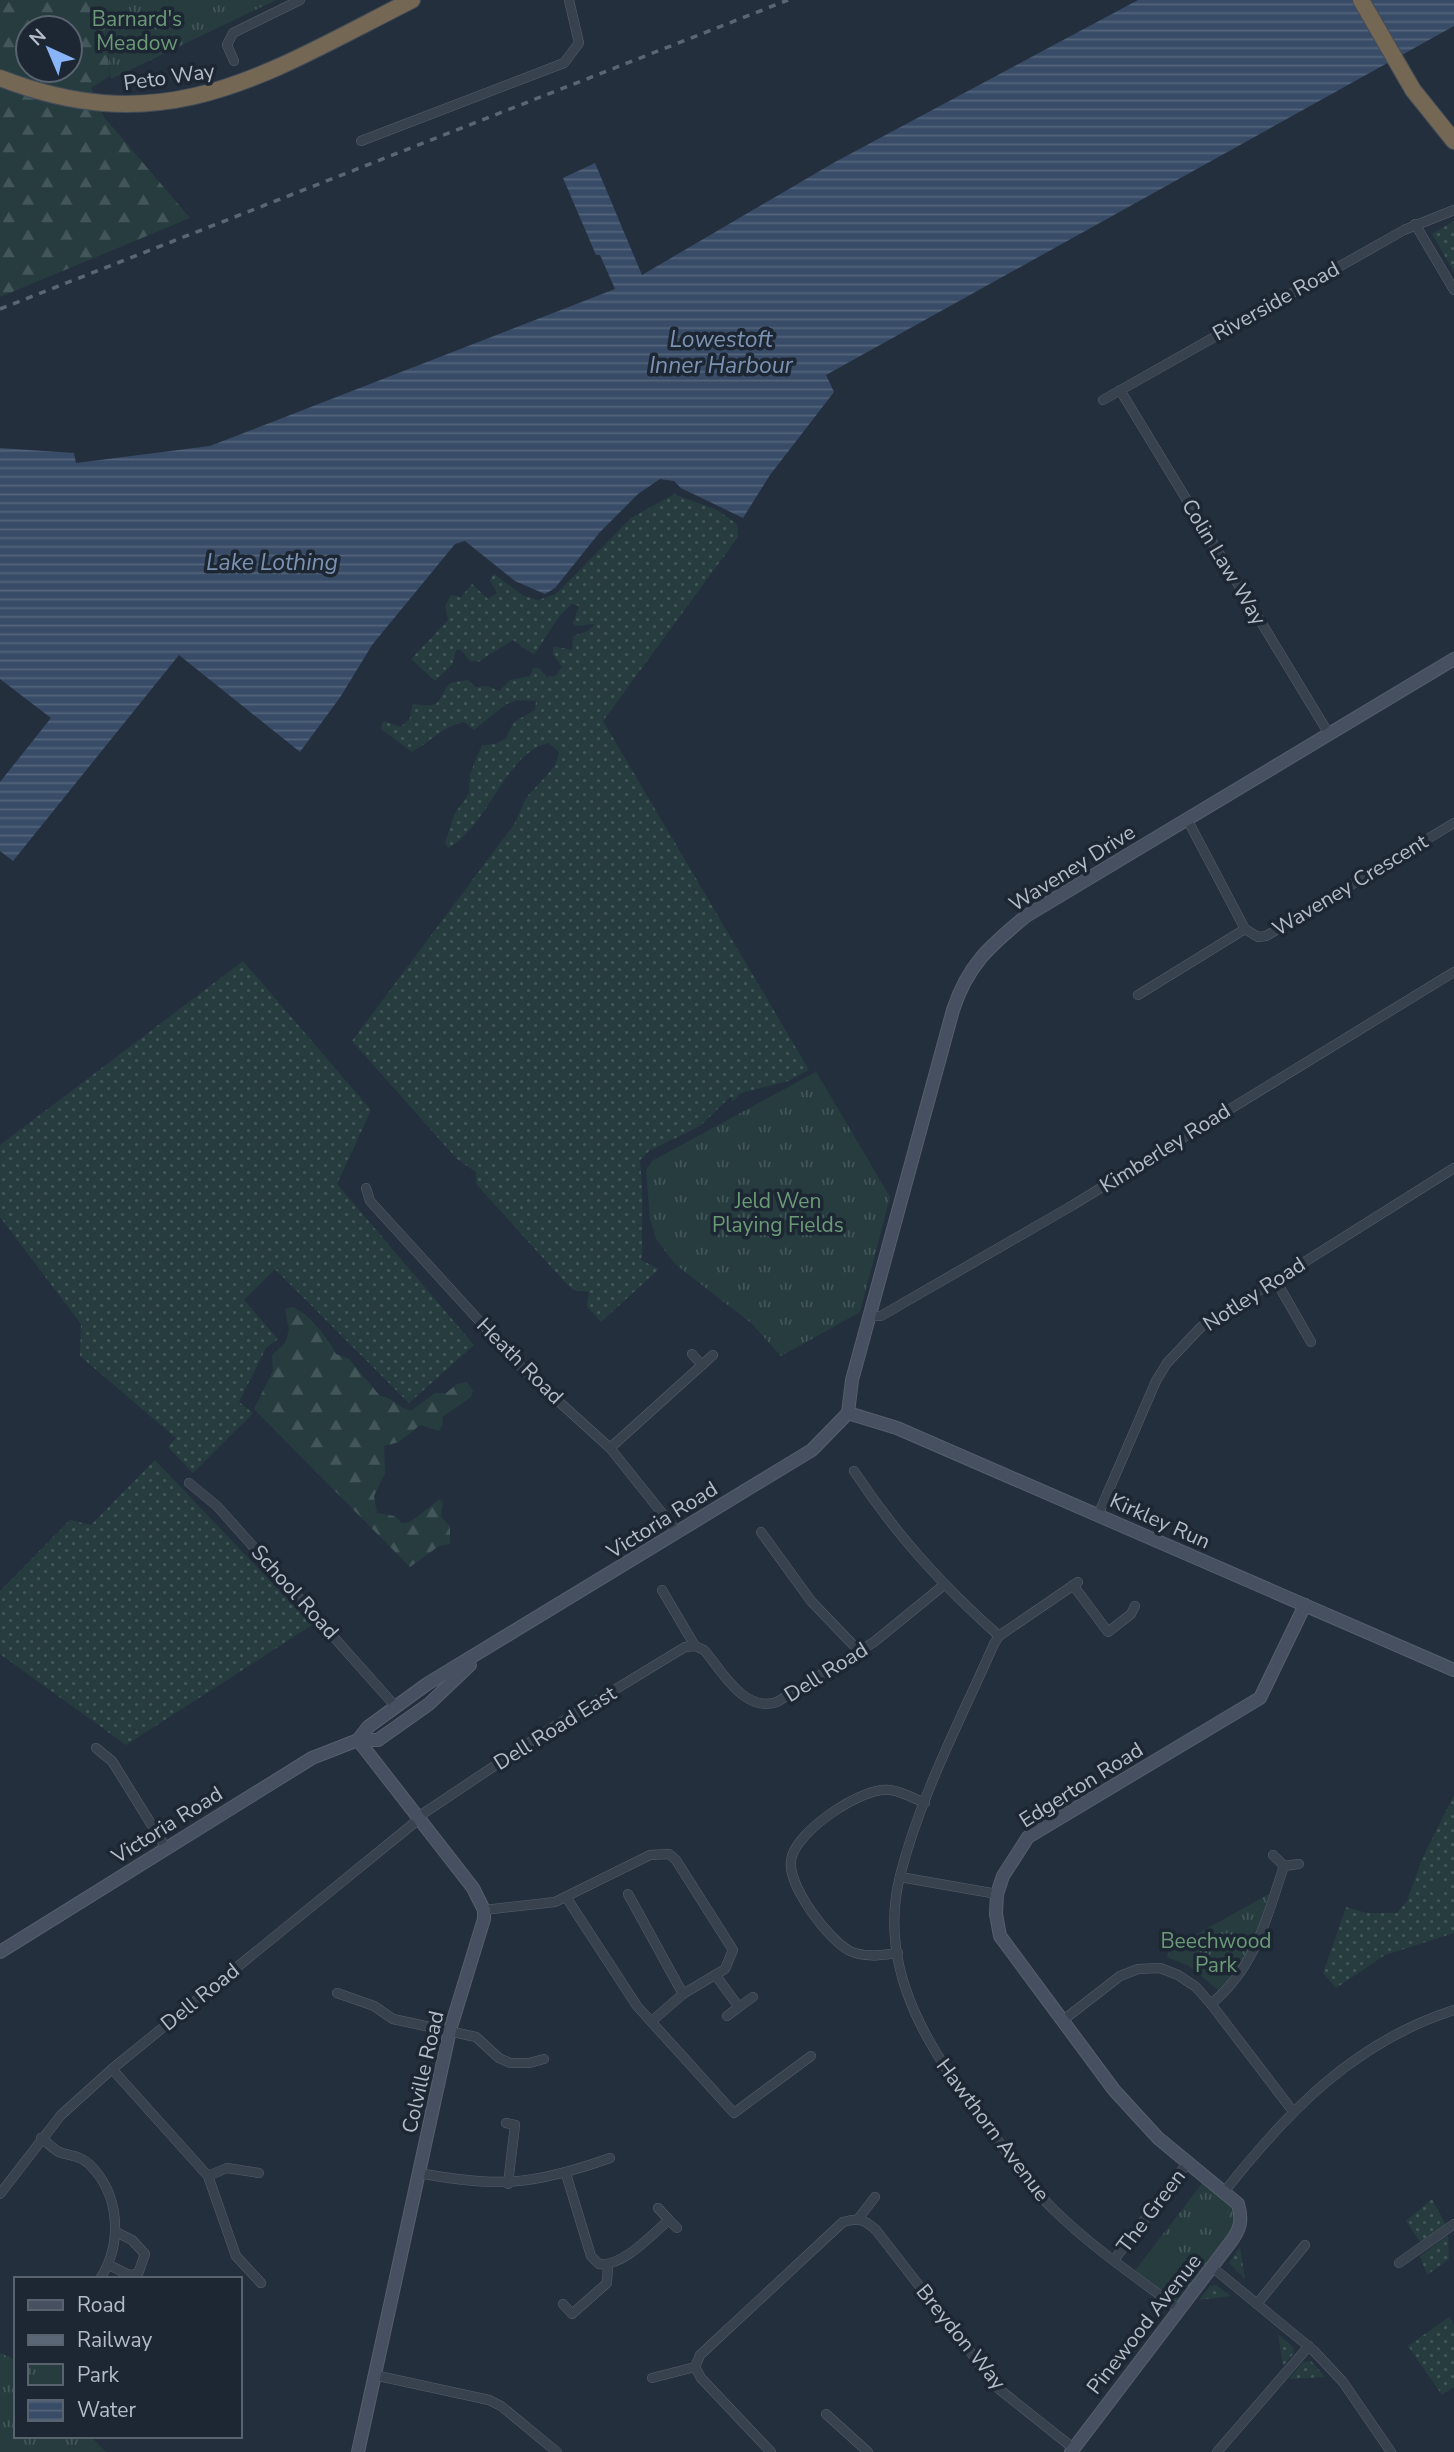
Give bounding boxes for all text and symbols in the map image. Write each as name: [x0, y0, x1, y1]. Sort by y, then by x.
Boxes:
park label: Barnard's Meadow: [92, 5, 182, 57]
north arrow: [14, 14, 84, 84]
text: N: [24, 23, 52, 52]
street label: Peto Way: [121, 57, 217, 97]
street label: Riverside Road: [1208, 255, 1344, 347]
water label: Lowestoft Inner Harbour: [649, 324, 794, 381]
street label: Colin Law Way: [1175, 494, 1273, 631]
water label: Lake Lothing: [206, 547, 338, 578]
street label: Waveney Drive: [1004, 818, 1140, 918]
street label: Waveney Crescent: [1267, 827, 1433, 943]
street label: Kimberley Road: [1094, 1097, 1236, 1199]
park label: Jeld Wen Playing Fields: [712, 1187, 844, 1239]
street label: Notley Road: [1197, 1250, 1311, 1338]
street label: Heath Road: [471, 1312, 569, 1410]
street label: Victoria Road: [600, 1475, 723, 1566]
street label: Kirkley Run: [1105, 1486, 1215, 1556]
street label: School Road: [245, 1539, 345, 1645]
street label: Dell Road: [779, 1635, 873, 1709]
street label: Dell Road East: [488, 1679, 622, 1777]
street label: Edgerton Road: [1014, 1736, 1148, 1834]
street label: Victoria Road: [105, 1780, 228, 1871]
park label: Beechwood Park: [1160, 1927, 1272, 1979]
street label: Dell Road: [155, 1957, 245, 2037]
street label: Colville Road: [395, 2008, 451, 2136]
street label: Hawthorn Avenue: [930, 2053, 1056, 2207]
street label: The Green: [1110, 2163, 1192, 2259]
street label: Pinewood Avenue: [1080, 2248, 1208, 2400]
legend: [14, 2277, 242, 2438]
street label: Breydon Way: [910, 2278, 1012, 2396]
text: Road: [77, 2291, 126, 2319]
text: Railway: [77, 2326, 152, 2354]
text: Park: [77, 2361, 119, 2389]
text: Water: [77, 2396, 136, 2424]

